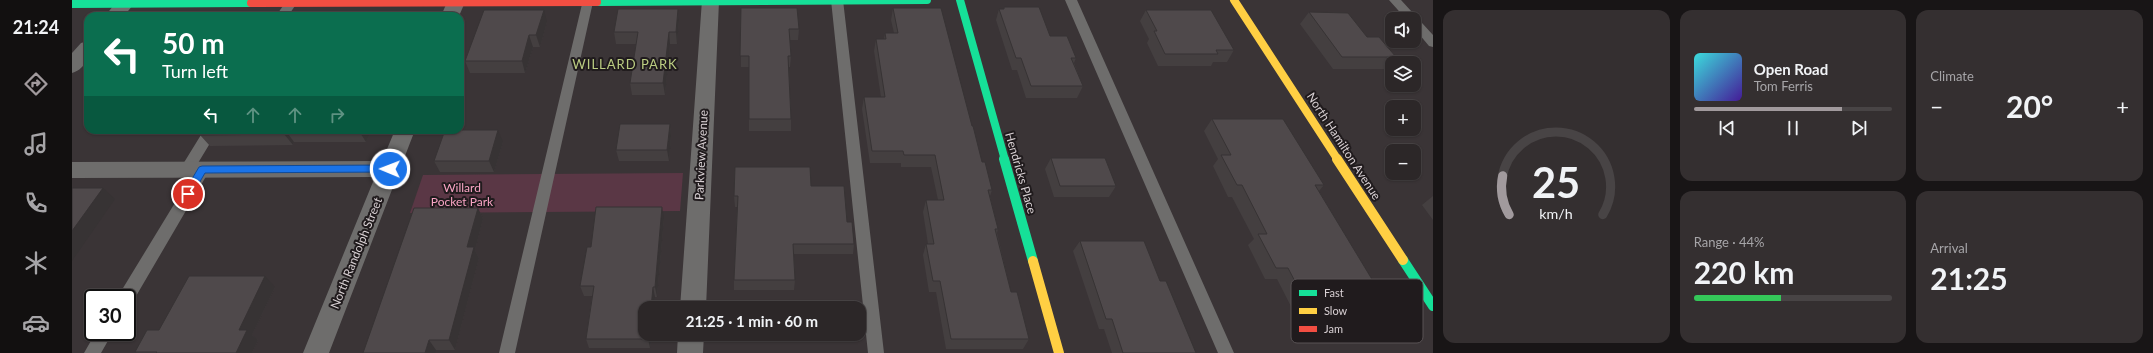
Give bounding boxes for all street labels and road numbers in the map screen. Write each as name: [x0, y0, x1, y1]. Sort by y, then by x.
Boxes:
street label: North Hamilton Avenue: [1304, 90, 1384, 202]
street label: Parkview Avenue: [691, 109, 711, 201]
street label: Hendricks Place: [1002, 131, 1040, 215]
street label: North Randolph Street: [327, 194, 385, 311]

